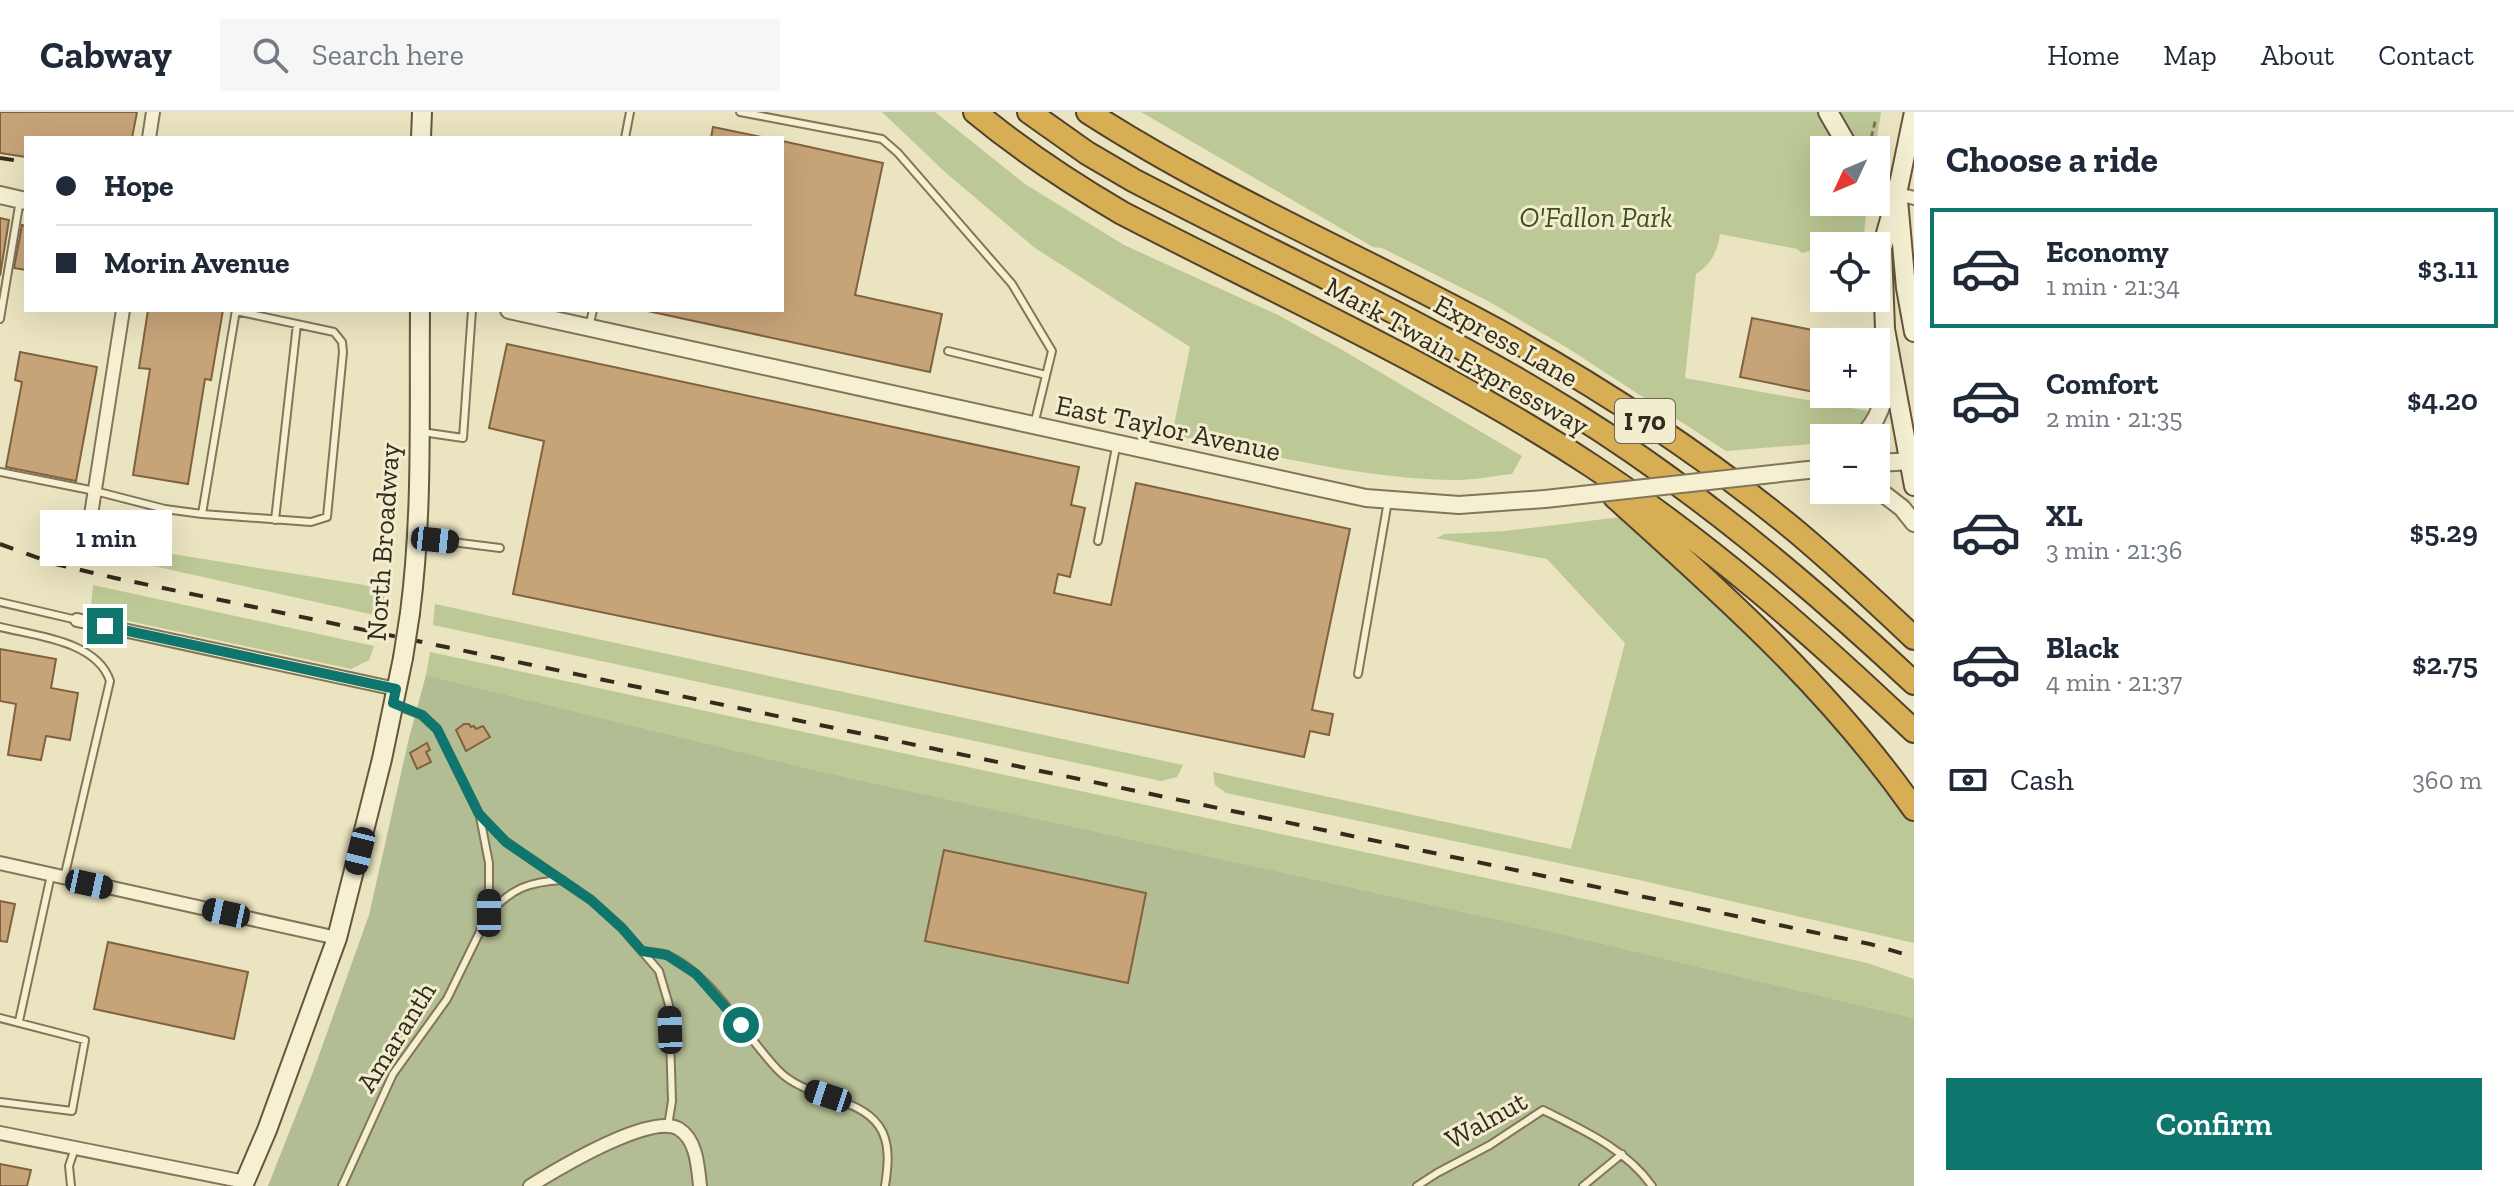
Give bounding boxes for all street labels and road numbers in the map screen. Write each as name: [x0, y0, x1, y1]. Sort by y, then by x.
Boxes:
street label: Mark Twain Expressway: [1319, 270, 1595, 443]
street label: Express Lane: [1428, 288, 1584, 394]
street label: East Taylor Avenue: [1052, 388, 1284, 468]
road number: I 70: [1615, 399, 1675, 443]
street label: North Broadway: [360, 441, 406, 642]
street label: Amaranth: [349, 976, 443, 1098]
street label: Walnut: [1439, 1084, 1533, 1156]

